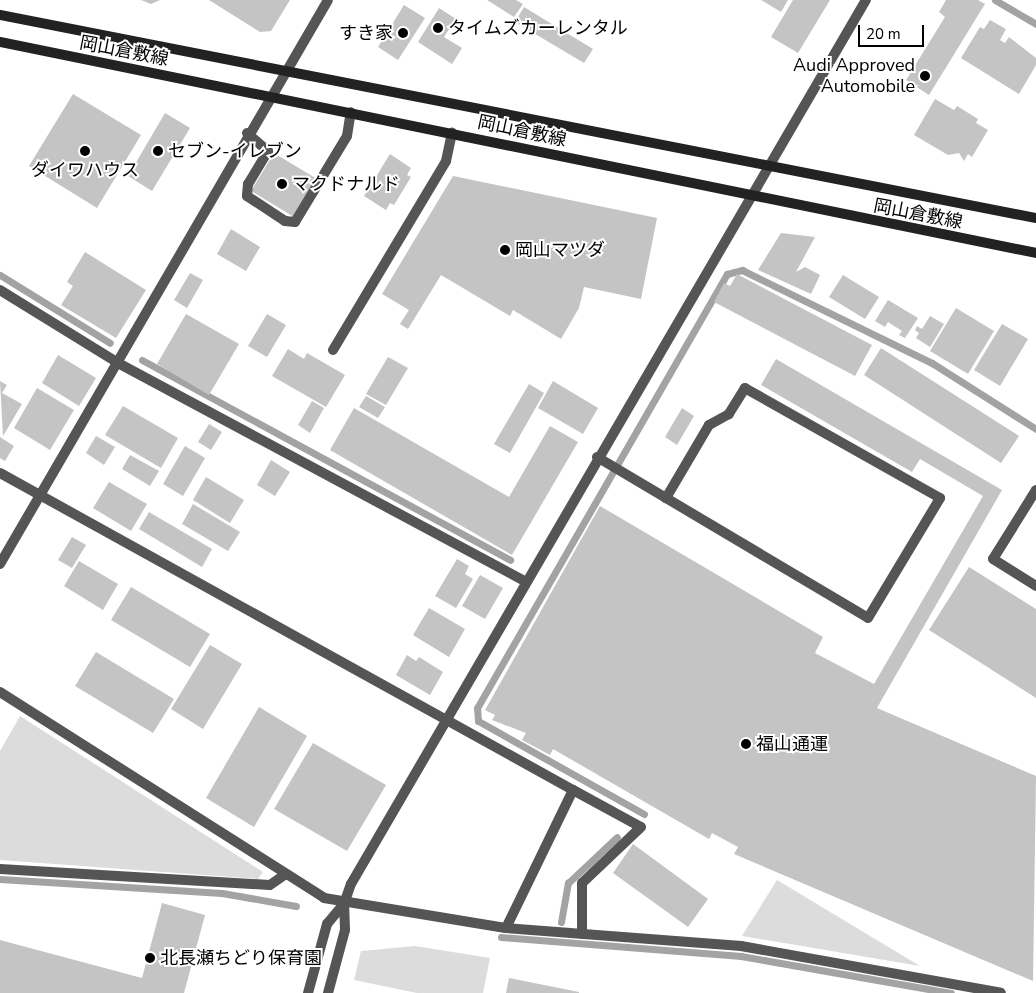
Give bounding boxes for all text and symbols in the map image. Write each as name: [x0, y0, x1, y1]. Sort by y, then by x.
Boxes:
scale bar: [861, 15, 927, 47]
place label: タイムズカーレンタル: [448, 17, 628, 39]
place label: すき家: [339, 22, 393, 44]
marker: タイムズカーレンタル: [432, 22, 444, 34]
text: 20 m: [866, 24, 901, 44]
marker: すき家: [397, 27, 409, 39]
street label: 岡山倉敷線: [78, 32, 170, 70]
place label: Audi Approved Automobile: [793, 55, 915, 98]
marker: Audi Approved Automobile: [919, 70, 931, 82]
street label: 岡山倉敷線: [476, 111, 568, 151]
place label: セブン-イレブン: [168, 140, 302, 162]
marker: ダイワハウス: [79, 145, 91, 157]
marker: セブン-イレブン: [152, 145, 164, 157]
place label: ダイワハウス: [31, 159, 139, 181]
place label: マクドナルド: [292, 173, 400, 195]
marker: マクドナルド: [276, 178, 288, 190]
street label: 岡山倉敷線: [872, 195, 964, 233]
place label: 岡山マツダ: [515, 239, 605, 261]
marker: 岡山マツダ: [499, 244, 511, 256]
place label: 福山通運: [756, 733, 828, 755]
marker: 福山通運: [740, 738, 752, 750]
place label: 北長瀬ちどり保育園: [160, 947, 322, 969]
marker: 北長瀬ちどり保育園: [144, 952, 156, 964]

